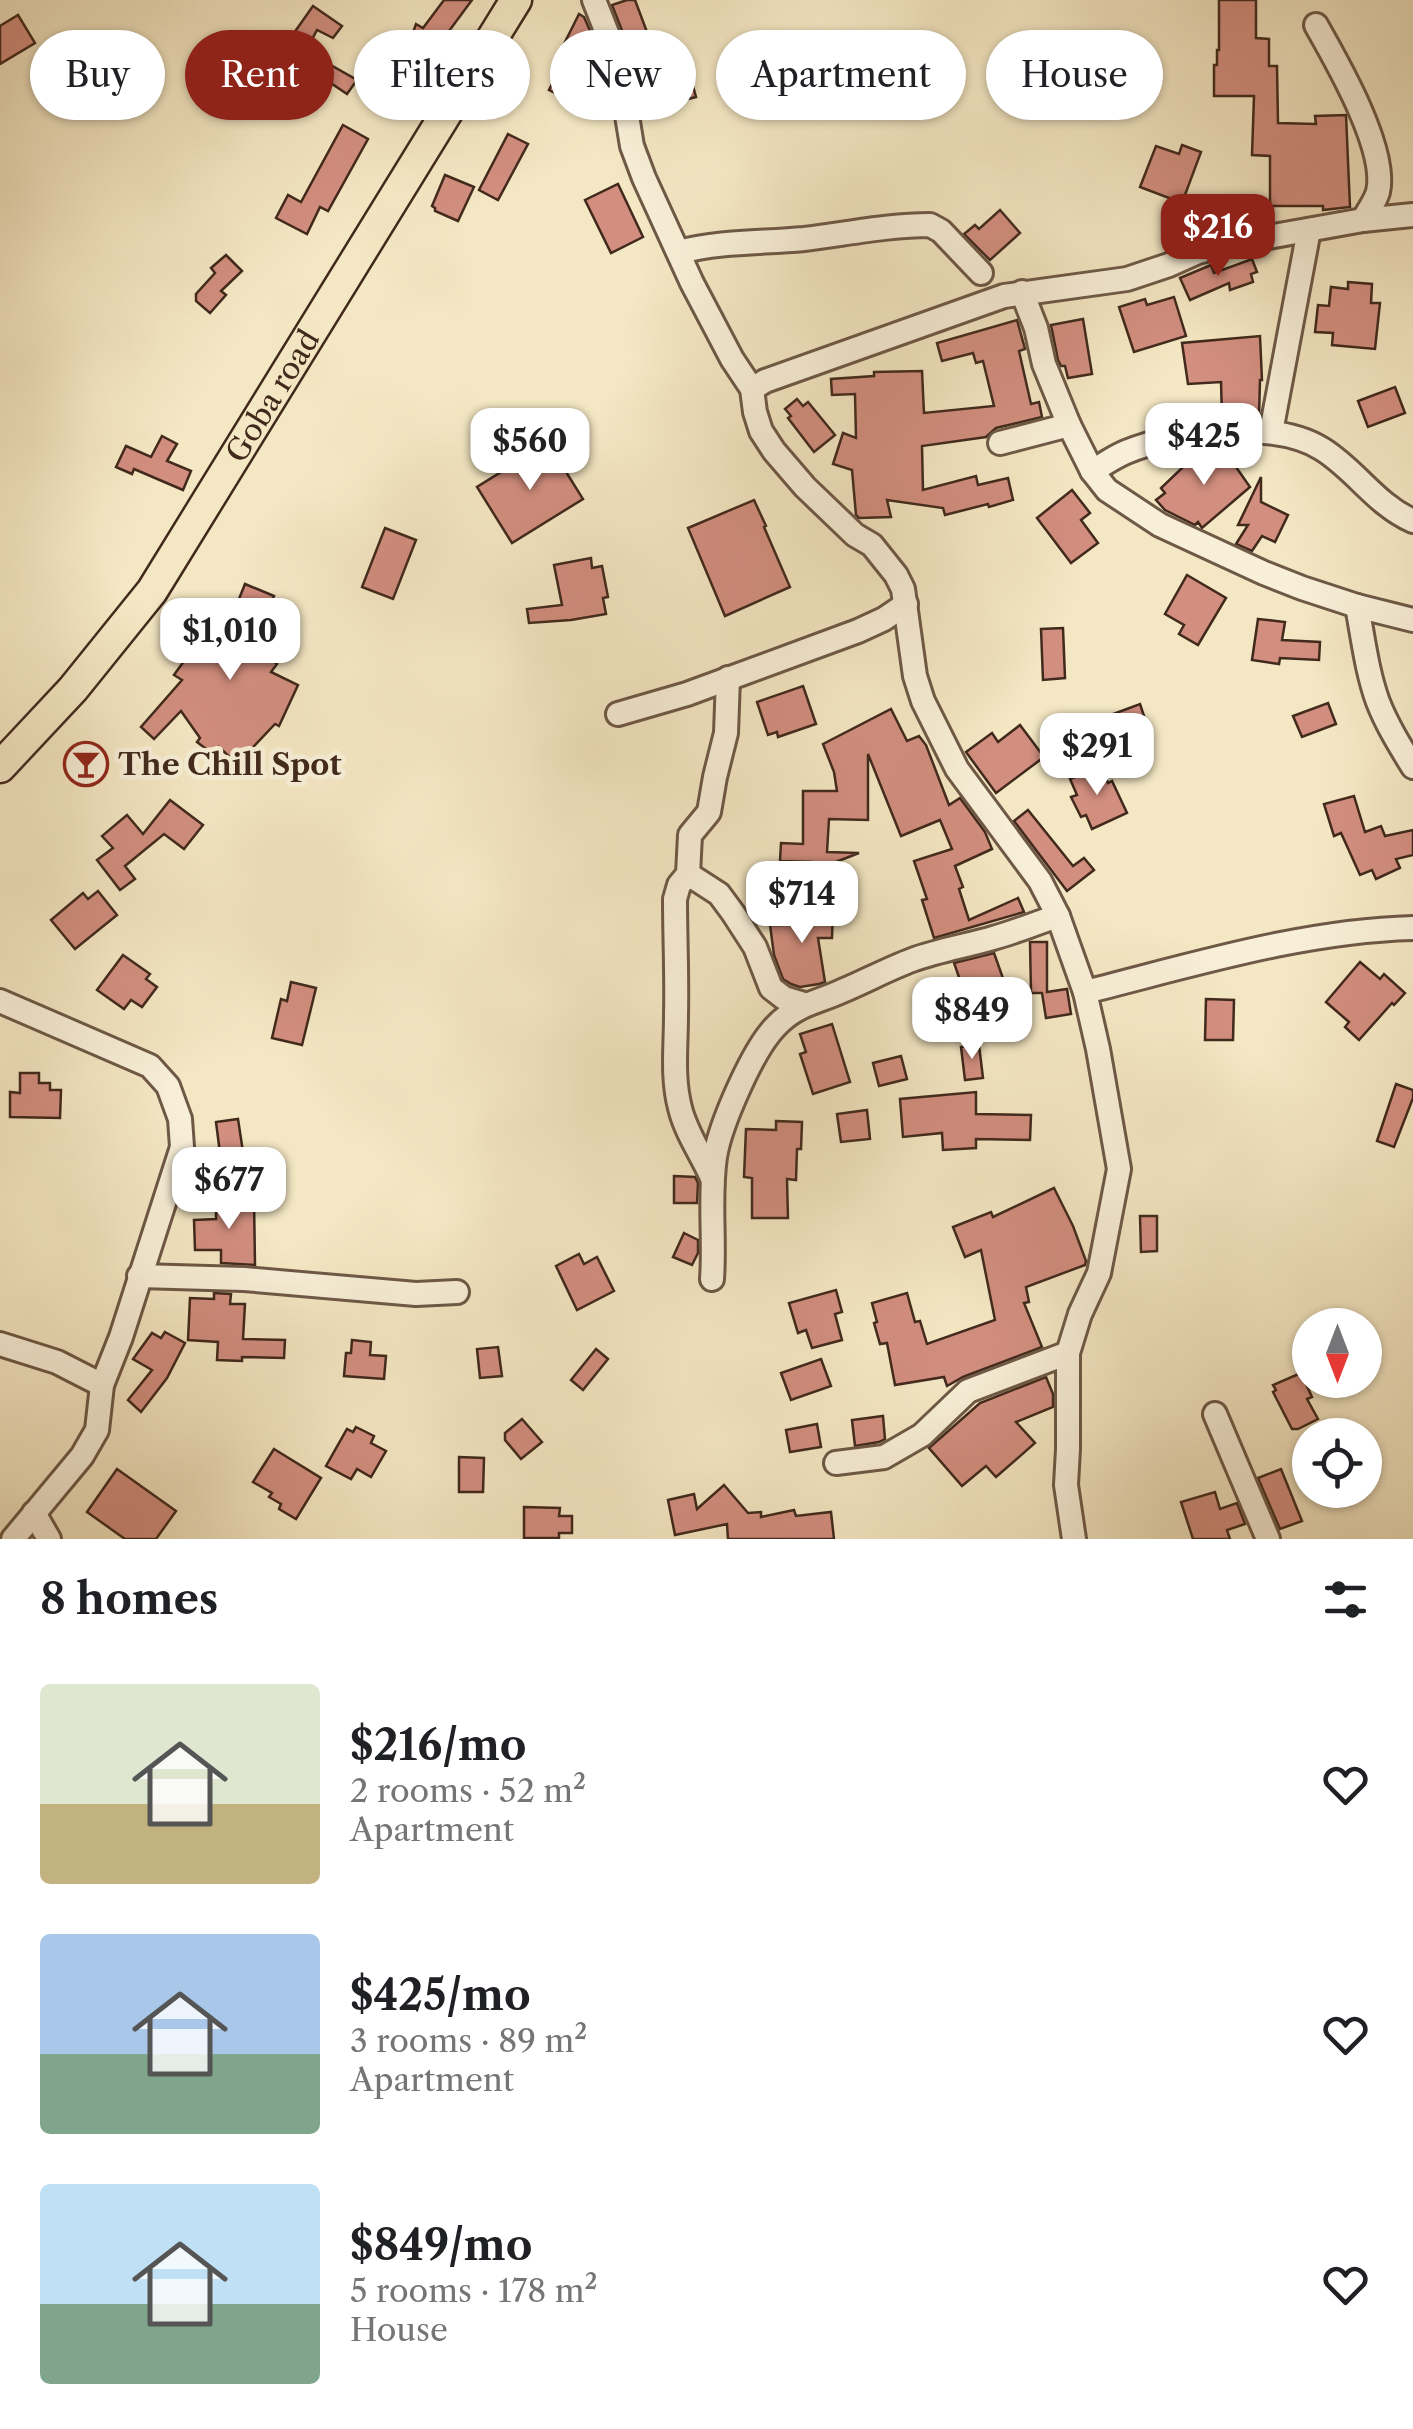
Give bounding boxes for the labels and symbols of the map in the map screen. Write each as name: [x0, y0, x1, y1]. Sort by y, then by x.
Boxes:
pin: $216: [1159, 194, 1277, 279]
street label: Goba road: [217, 323, 327, 469]
pin: $425: [1145, 403, 1263, 488]
pin: $560: [471, 408, 589, 493]
pin: $1,010: [149, 598, 311, 683]
pin: $291: [1038, 713, 1156, 798]
bar icon: The Chill Spot: [63, 741, 109, 787]
place label: The Chill Spot: [118, 746, 341, 783]
pin: $714: [743, 861, 861, 946]
pin: $849: [913, 977, 1031, 1062]
pin: $677: [170, 1147, 288, 1232]
north arrow: [1292, 1308, 1382, 1398]

